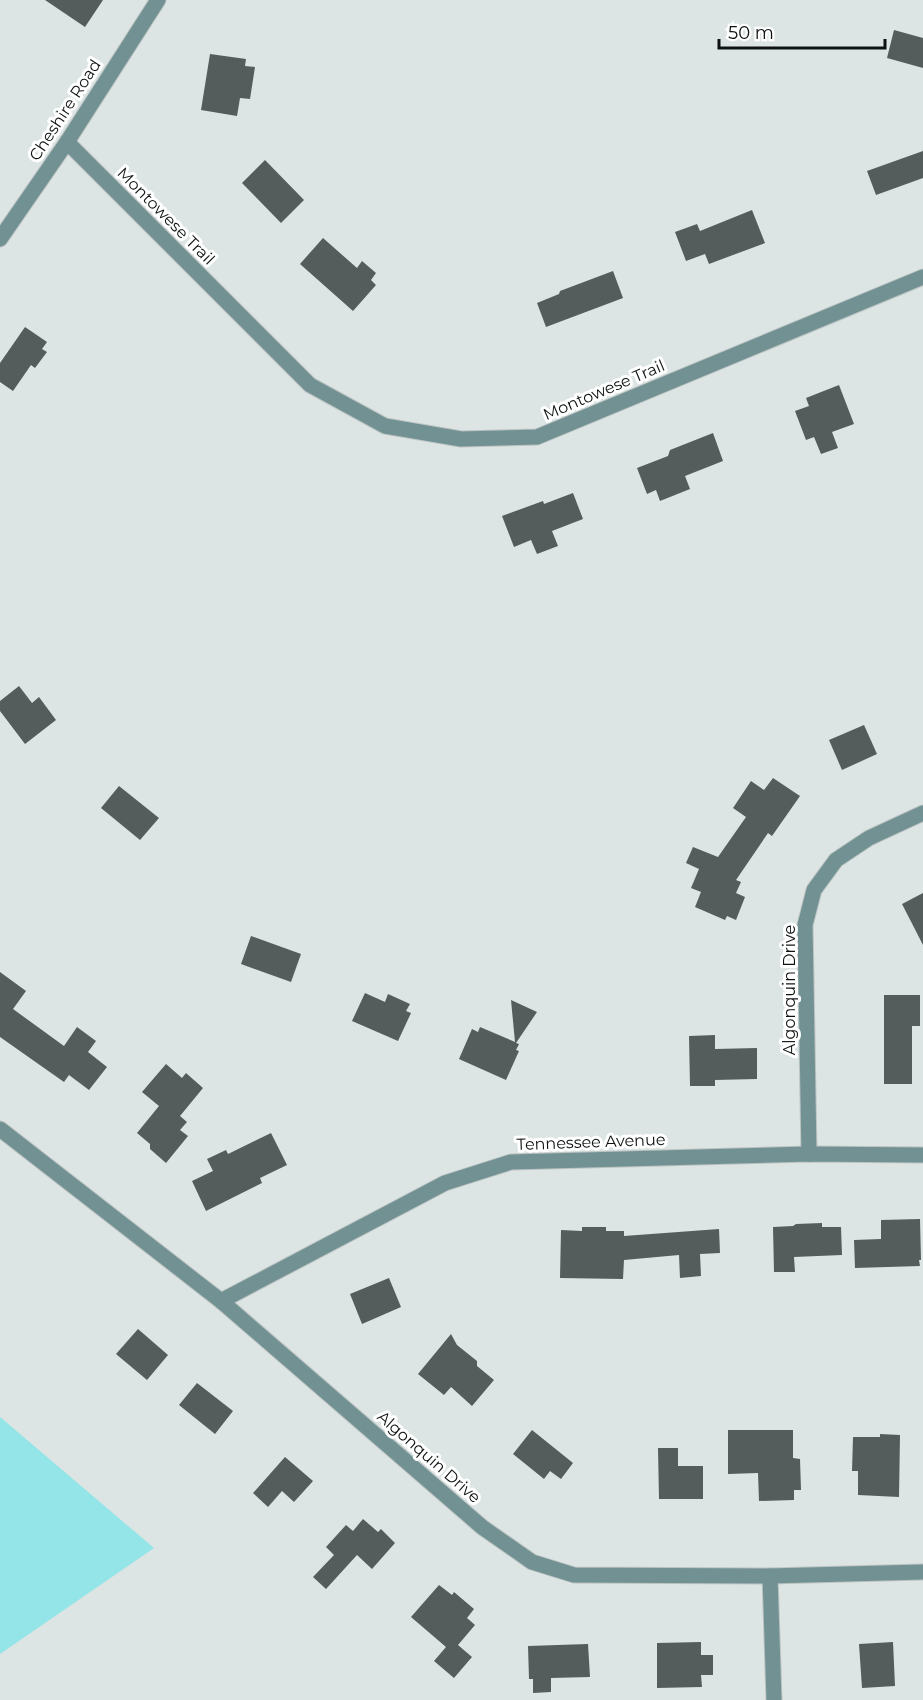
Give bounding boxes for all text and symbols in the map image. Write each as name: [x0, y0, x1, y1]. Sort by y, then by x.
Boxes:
scale bar: [719, 12, 886, 50]
text: 50 m: [728, 22, 774, 44]
street label: Cheshire Road: [25, 56, 105, 164]
street label: Montowese Trail: [113, 163, 219, 269]
street label: Montowese Trail: [540, 356, 668, 424]
street label: Algonquin Drive: [780, 925, 799, 1055]
street label: Tennessee Avenue: [516, 1130, 666, 1154]
street label: Algonquin Drive: [374, 1407, 484, 1507]

